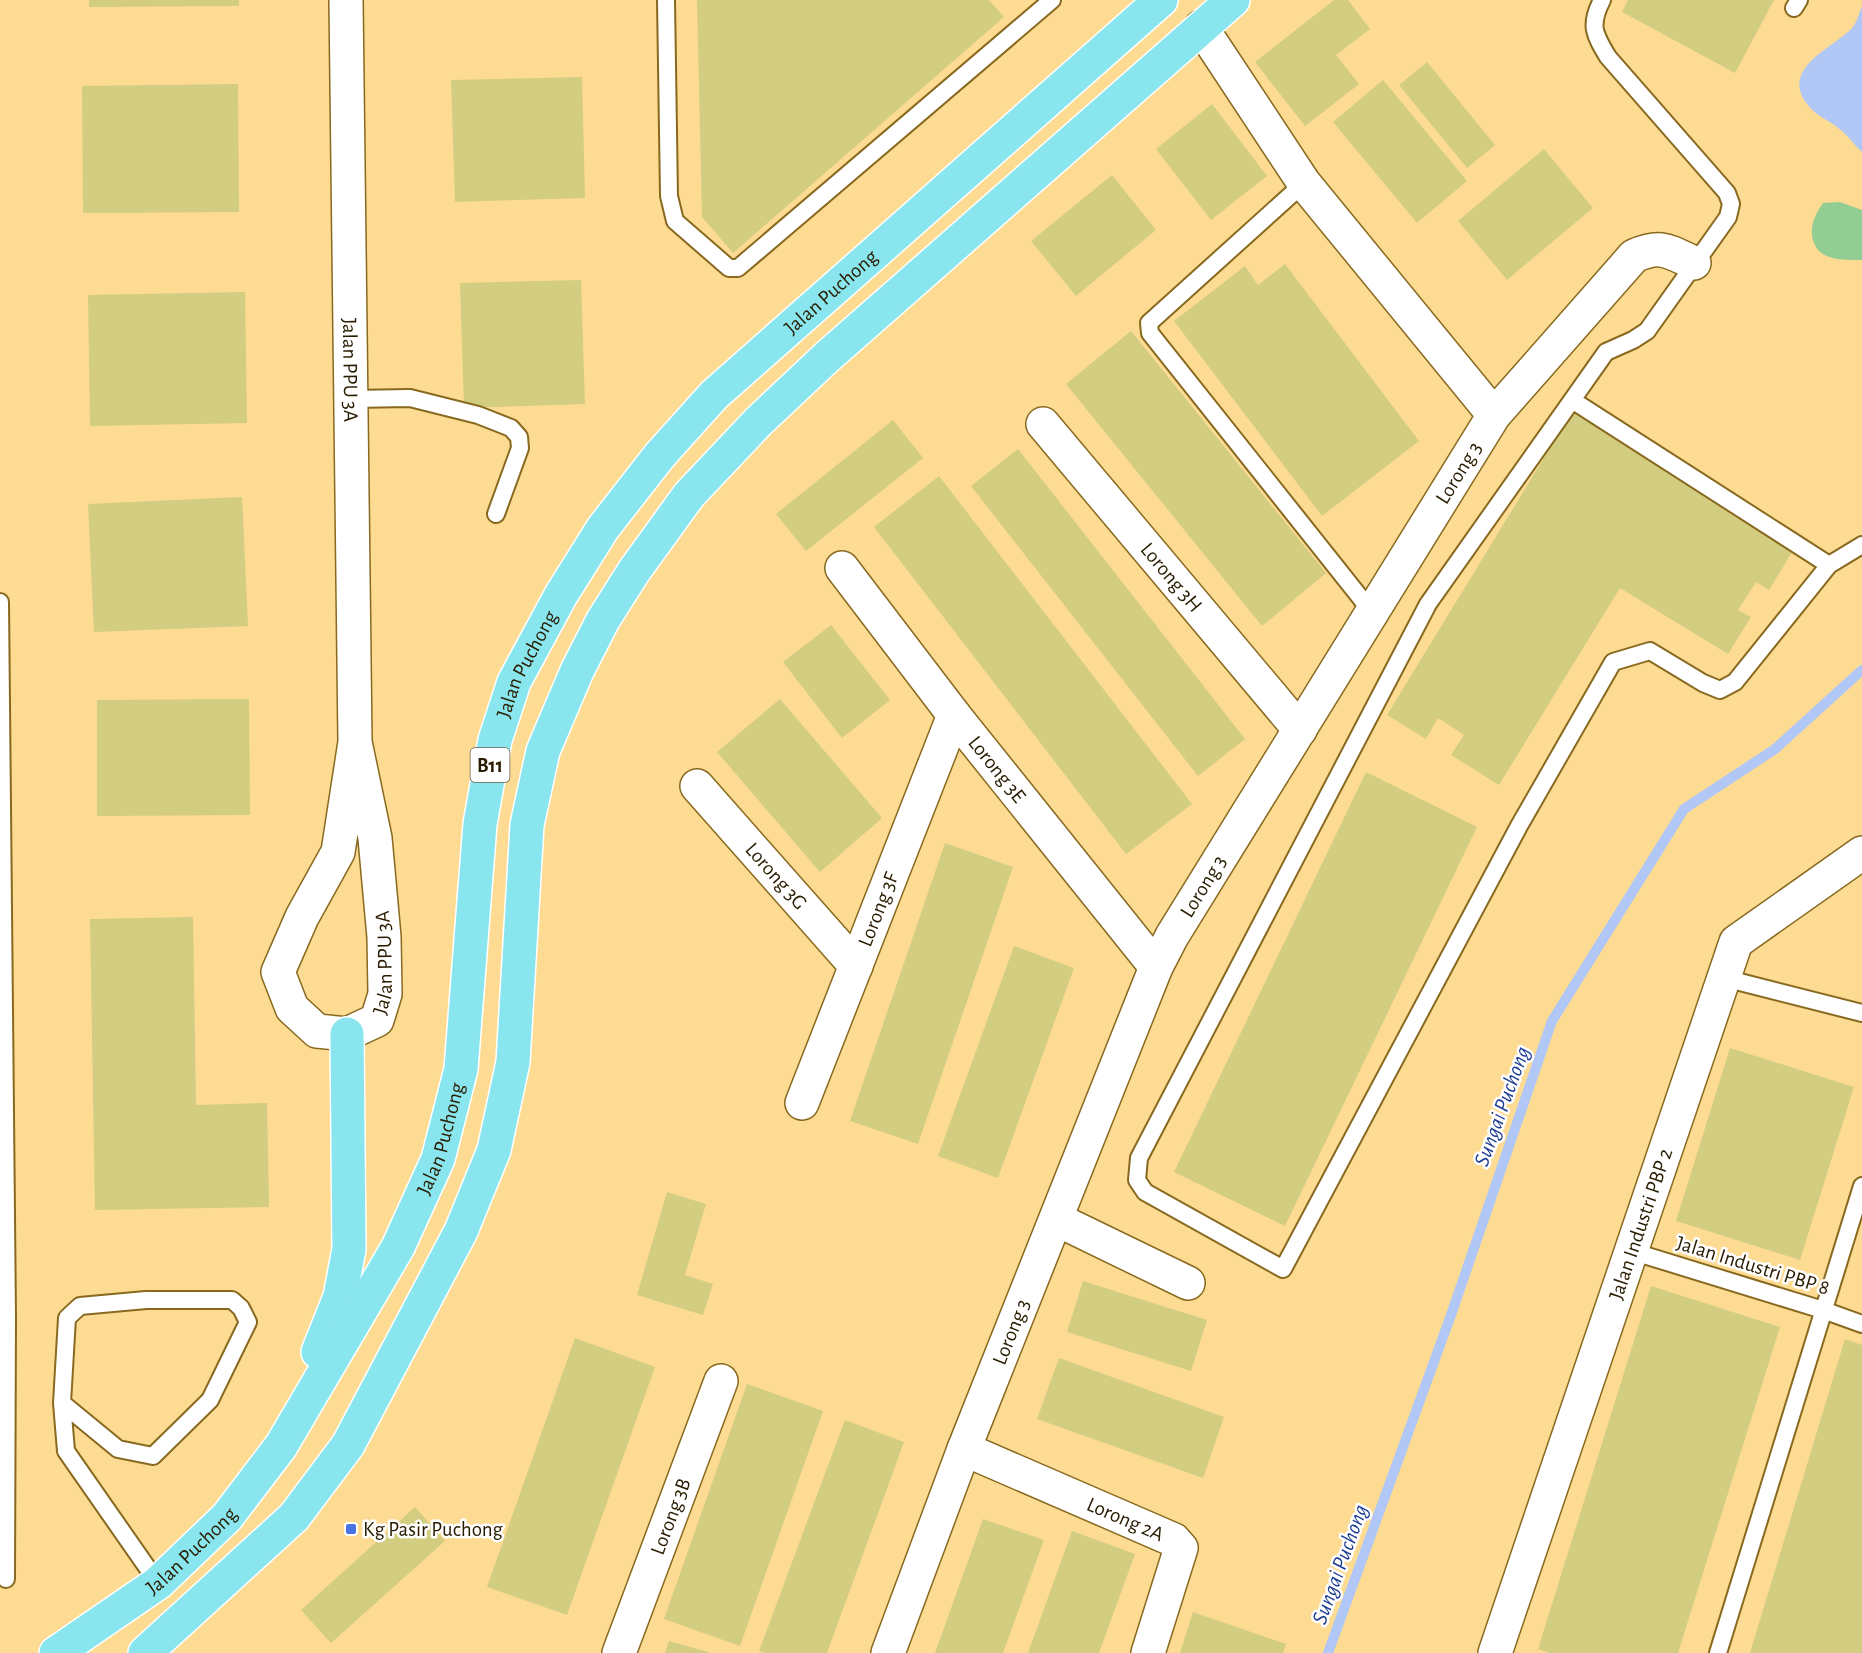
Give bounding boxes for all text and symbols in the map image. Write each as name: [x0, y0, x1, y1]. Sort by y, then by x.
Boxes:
street label: Jalan Puchong: [781, 245, 882, 339]
street label: Jalan PPU 3A: [339, 318, 361, 422]
street label: Lorong 3: [1432, 438, 1486, 508]
street label: Lorong 3H: [1137, 539, 1206, 616]
street label: Jalan Puchong: [493, 607, 562, 721]
street label: Lorong 3E: [964, 732, 1030, 807]
road number: B11: [470, 748, 510, 782]
street label: Lorong 3G: [741, 839, 811, 914]
street label: Lorong 3: [1176, 852, 1230, 921]
street label: Lorong 3F: [854, 869, 903, 950]
street label: Jalan PPU 3A: [369, 910, 396, 1017]
water label: Sungai Puchong: [1470, 1044, 1534, 1169]
street label: Jalan Puchong: [413, 1080, 468, 1198]
street label: Jalan Industri PBP 2: [1605, 1146, 1676, 1303]
street label: Jalan Industri PBP 8: [1674, 1232, 1832, 1299]
street label: Lorong 3: [989, 1296, 1034, 1368]
street label: Lorong 3B: [647, 1475, 695, 1558]
street label: Lorong 2A: [1084, 1494, 1167, 1545]
water label: Sungai Puchong: [1308, 1502, 1372, 1627]
street label: Jalan Puchong: [143, 1503, 242, 1599]
place label: Kg Pasir Puchong: [363, 1519, 504, 1540]
marker: Kg Pasir Puchong: [344, 1522, 358, 1536]

